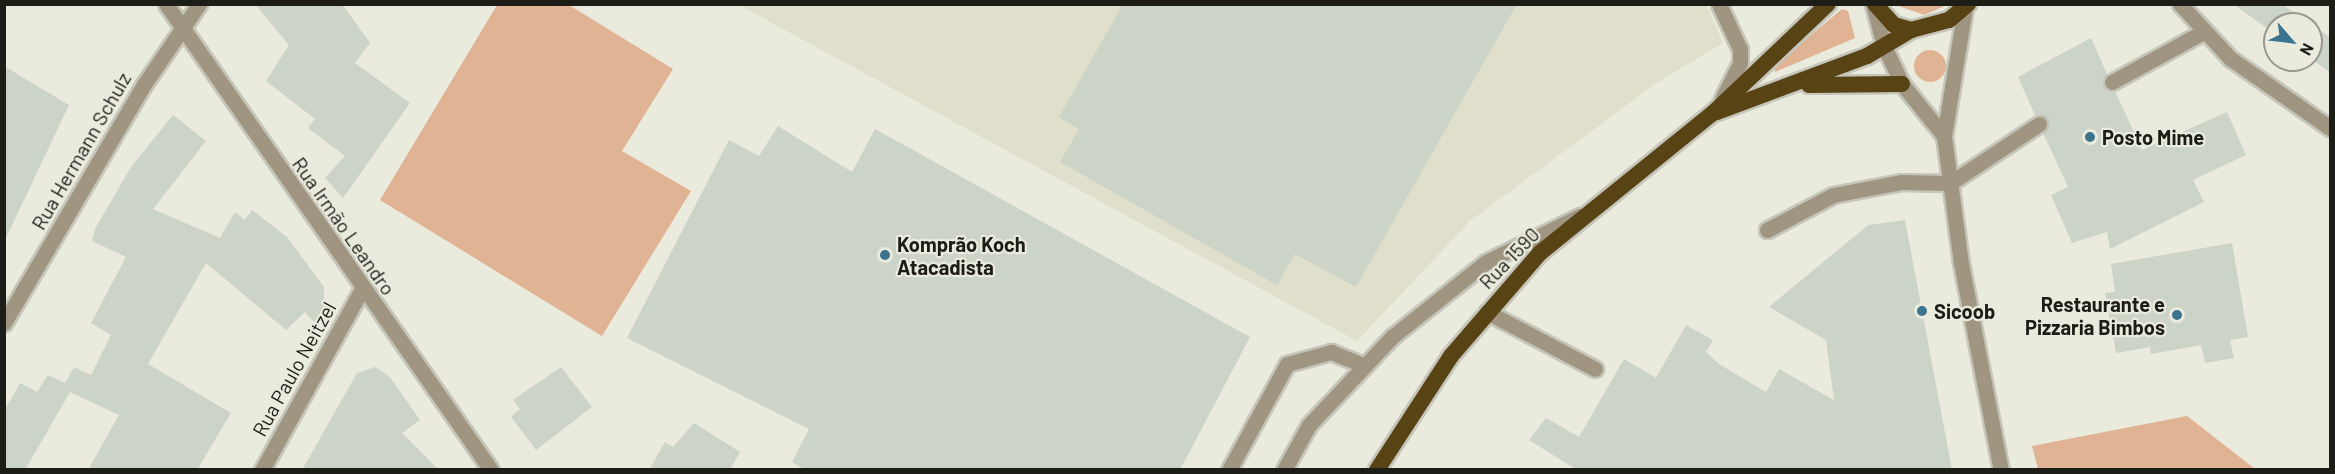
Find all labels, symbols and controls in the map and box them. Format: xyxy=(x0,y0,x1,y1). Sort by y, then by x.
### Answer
north arrow xyxy=(2263,12,2323,72)
text: N xyxy=(2297,41,2318,59)
street label: Rua Hermann Schulz xyxy=(26,68,136,234)
place label: Posto Mime xyxy=(2102,125,2204,149)
marker: Posto Mime xyxy=(2083,130,2097,144)
street label: Rua Irmão Leandro xyxy=(287,152,401,300)
street label: Rua 1590 xyxy=(1474,222,1544,294)
place label: Komprão Koch Atacadista xyxy=(897,232,1026,279)
marker: Komprão Koch Atacadista xyxy=(878,248,892,262)
place label: Restaurante e Pizzaria Bimbos xyxy=(2025,292,2165,339)
street label: Rua Paulo Neitzel xyxy=(247,298,341,440)
place label: Sicoob xyxy=(1934,299,1995,323)
marker: Sicoob xyxy=(1915,304,1929,318)
marker: Restaurante e Pizzaria Bimbos xyxy=(2170,308,2184,322)

